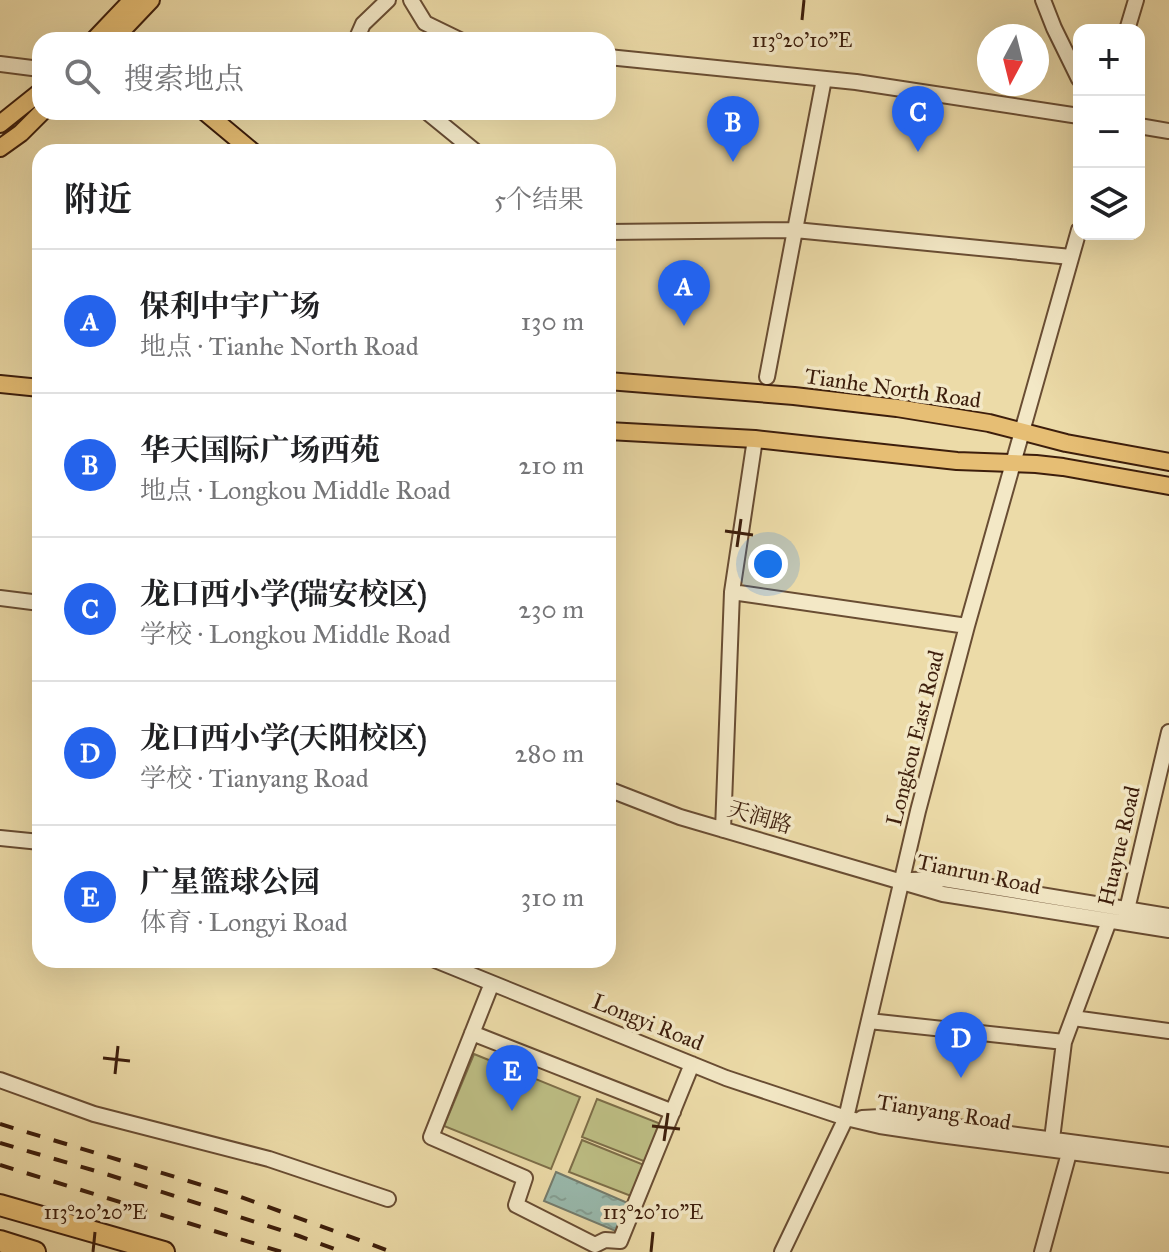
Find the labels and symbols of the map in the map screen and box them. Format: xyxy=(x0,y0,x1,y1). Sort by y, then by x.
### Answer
north arrow xyxy=(977,24,1049,96)
text: 113°20'10"E xyxy=(752,28,852,52)
pin: C xyxy=(892,86,944,152)
pin: B xyxy=(707,96,759,162)
pin: A xyxy=(658,260,710,326)
street label: Tianhe North Road xyxy=(803,362,983,414)
your location xyxy=(748,544,788,584)
street label: Longkou East Road xyxy=(880,647,950,829)
street label: Huayue Road xyxy=(1092,783,1146,909)
street label: 天润路 xyxy=(725,795,795,839)
street label: Tianrun Road xyxy=(915,848,1043,900)
street label: Longyi Road xyxy=(588,987,708,1057)
pin: D xyxy=(935,1012,987,1078)
pin: E xyxy=(486,1045,538,1111)
street label: Tianyang Road xyxy=(875,1088,1013,1136)
text: 113°20'20"E xyxy=(44,1200,146,1224)
text: 113°20'10"E xyxy=(603,1200,703,1224)

